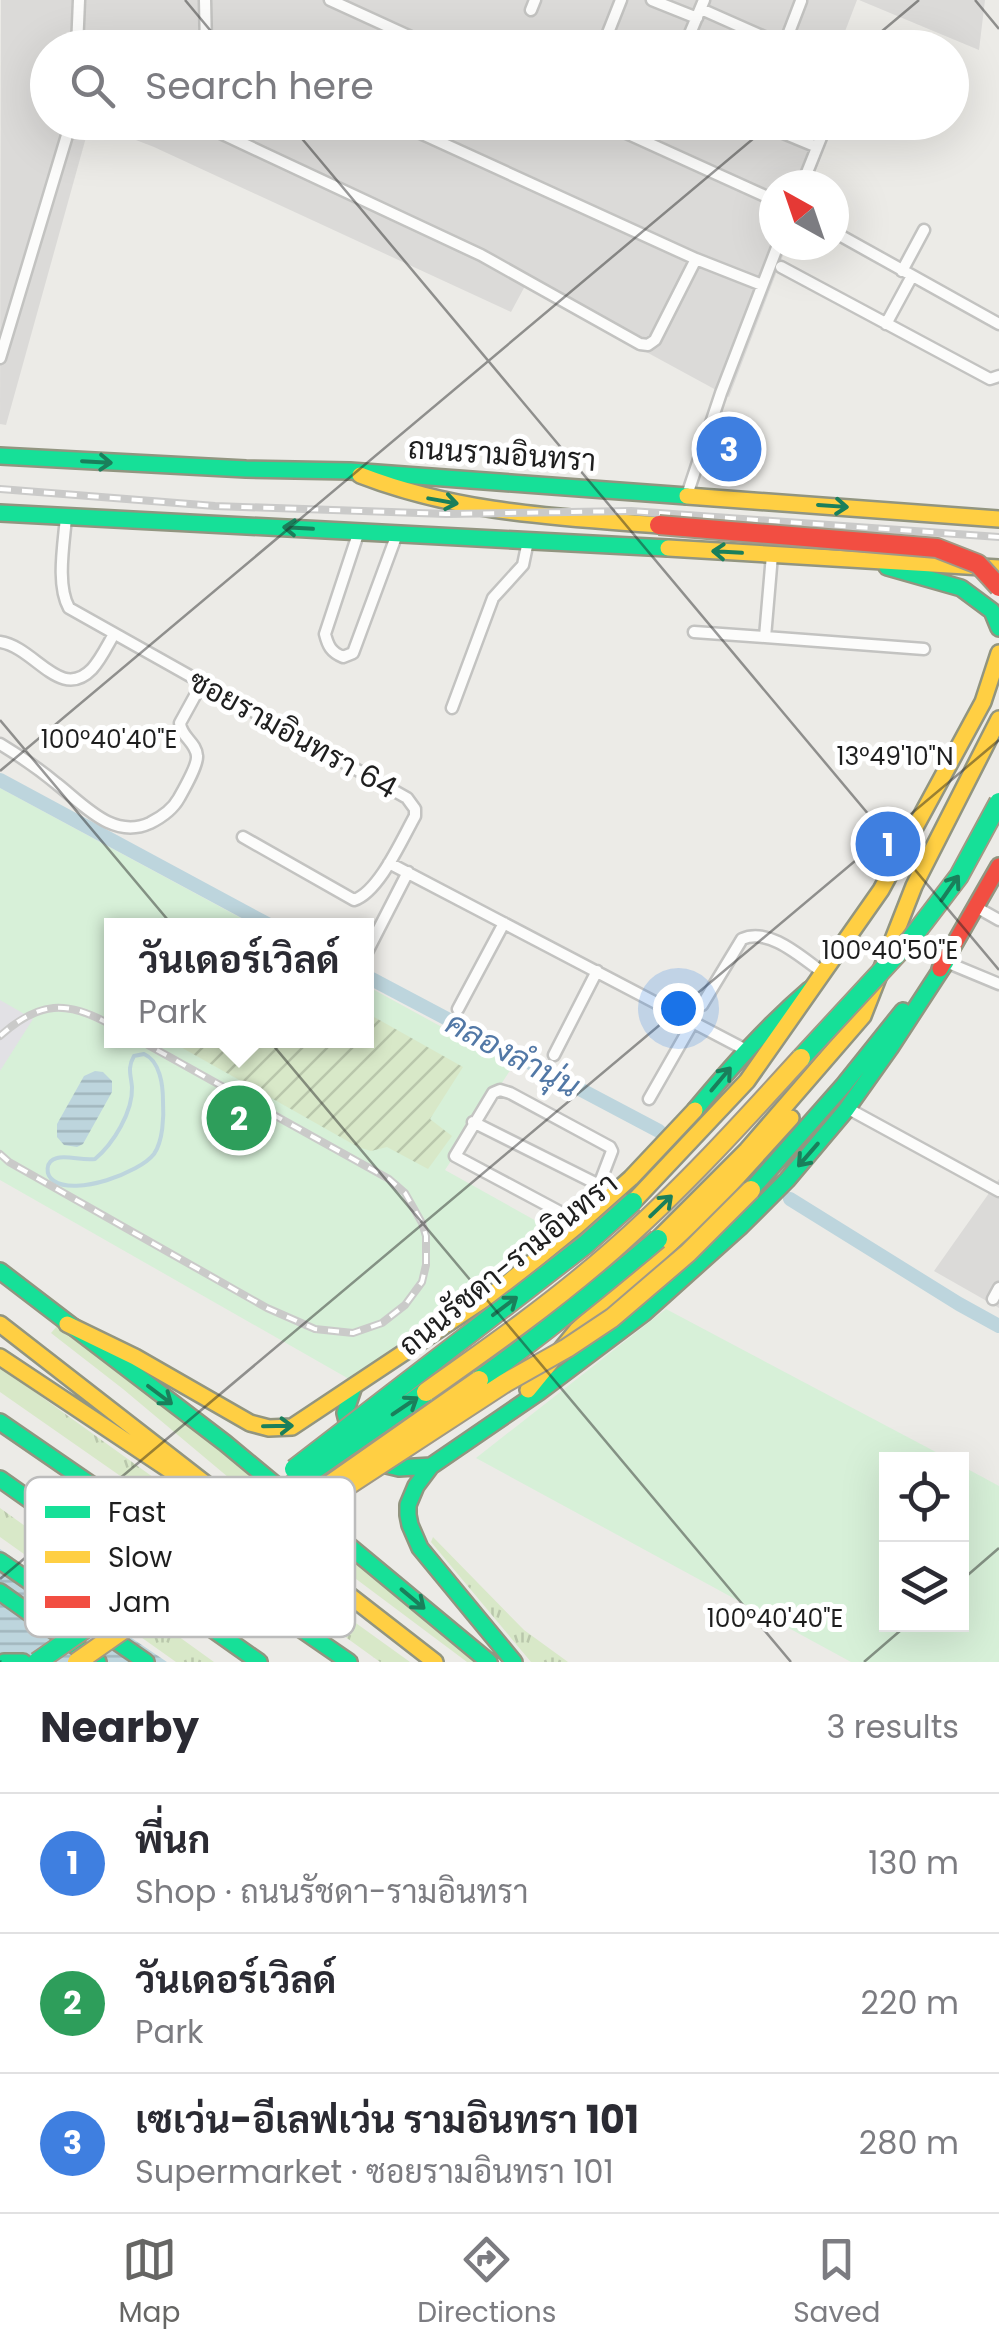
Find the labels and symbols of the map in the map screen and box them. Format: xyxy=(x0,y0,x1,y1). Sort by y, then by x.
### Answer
north arrow xyxy=(759,170,849,260)
pin: 3 xyxy=(696,412,762,486)
street label: ถนนรามอินทรา xyxy=(406,426,598,482)
one-way arrow xyxy=(81,452,113,471)
one-way arrow xyxy=(426,492,458,511)
one-way arrow xyxy=(816,497,848,516)
one-way arrow xyxy=(282,518,314,537)
one-way arrow xyxy=(711,542,744,561)
street label: ซอยรามอินทรา 64 xyxy=(181,659,405,809)
text: 100°40'40"E xyxy=(41,722,177,757)
text: 13°49'10"N xyxy=(836,739,954,774)
pin: 1 xyxy=(856,806,920,882)
one-way arrow xyxy=(939,875,960,902)
text: 100°40'50"E xyxy=(822,933,958,968)
your location xyxy=(653,983,704,1034)
water label: คลองลำนุ่น xyxy=(438,1000,588,1108)
one-way arrow xyxy=(709,1067,731,1093)
pin: 2 xyxy=(206,1080,272,1156)
one-way arrow xyxy=(797,1142,820,1167)
street label: ถนนรัชดา-รามอินทรา xyxy=(389,1162,627,1366)
one-way arrow xyxy=(648,1195,673,1218)
one-way arrow xyxy=(491,1296,518,1317)
one-way arrow xyxy=(146,1384,173,1405)
one-way arrow xyxy=(391,1395,419,1416)
one-way arrow xyxy=(261,1416,294,1435)
legend xyxy=(25,1477,355,1637)
text: Fast xyxy=(108,1493,166,1532)
text: Slow xyxy=(108,1538,172,1577)
text: Jam xyxy=(108,1583,171,1622)
one-way arrow xyxy=(400,1588,426,1610)
text: 100°40'40"E xyxy=(707,1601,843,1636)

